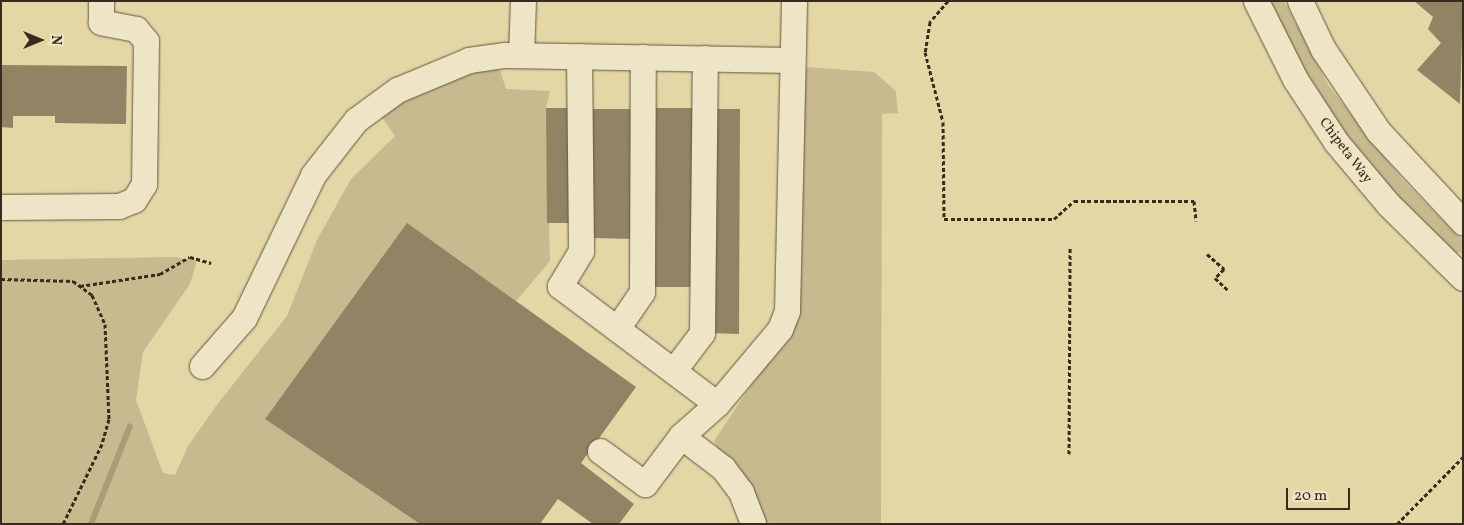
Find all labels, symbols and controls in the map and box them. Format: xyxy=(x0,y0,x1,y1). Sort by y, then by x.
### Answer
north arrow xyxy=(15,15,65,65)
text: N xyxy=(46,35,65,45)
street label: Chipeta Way xyxy=(1315,115,1375,187)
scale bar xyxy=(1289,478,1353,510)
text: 20 m xyxy=(1294,486,1327,507)

